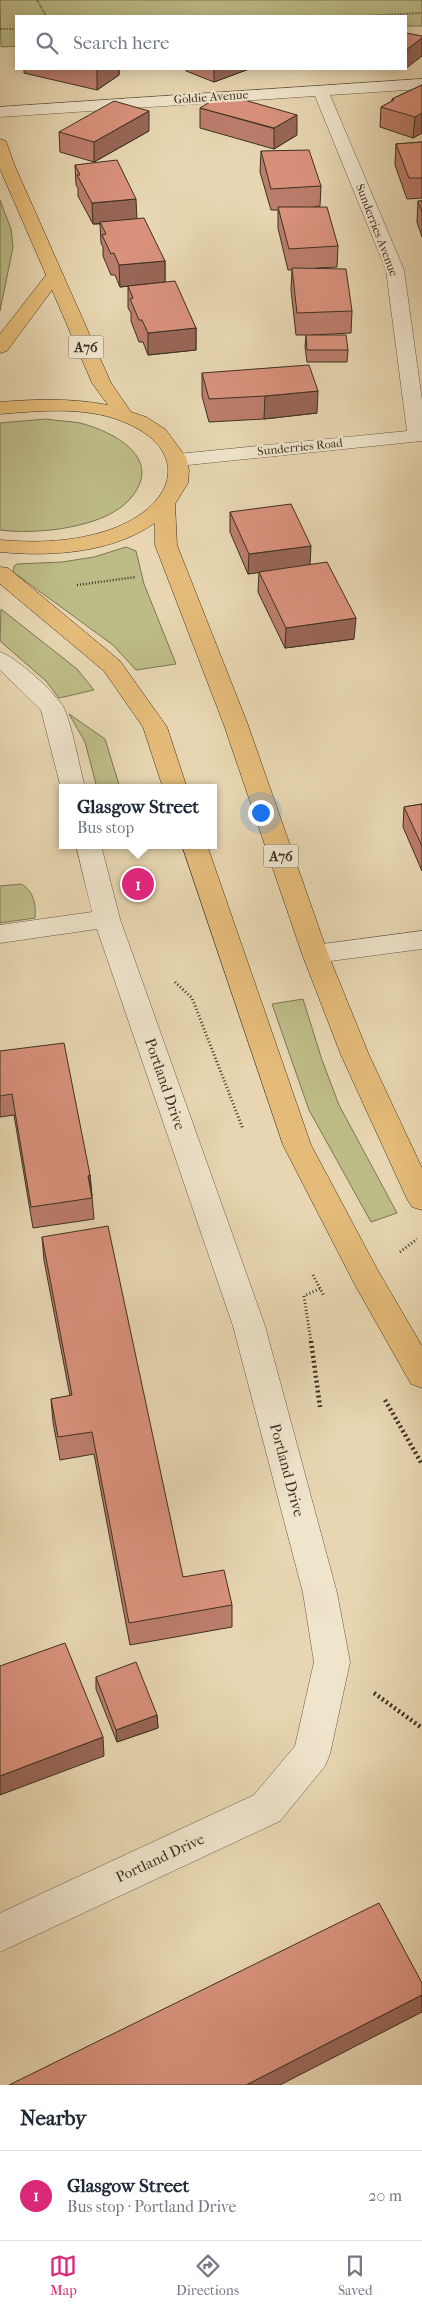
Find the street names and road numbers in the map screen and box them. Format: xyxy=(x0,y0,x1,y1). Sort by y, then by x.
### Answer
street label: Goldie Avenue xyxy=(173,87,249,107)
street label: Sunderries Avenue xyxy=(353,182,401,278)
road number: A76 xyxy=(68,336,104,358)
street label: Sunderries Road xyxy=(257,436,344,458)
road number: A76 xyxy=(264,844,298,868)
street label: Portland Drive xyxy=(141,1036,189,1133)
street label: Portland Drive xyxy=(266,1421,308,1519)
street label: Portland Drive xyxy=(113,1829,208,1886)

